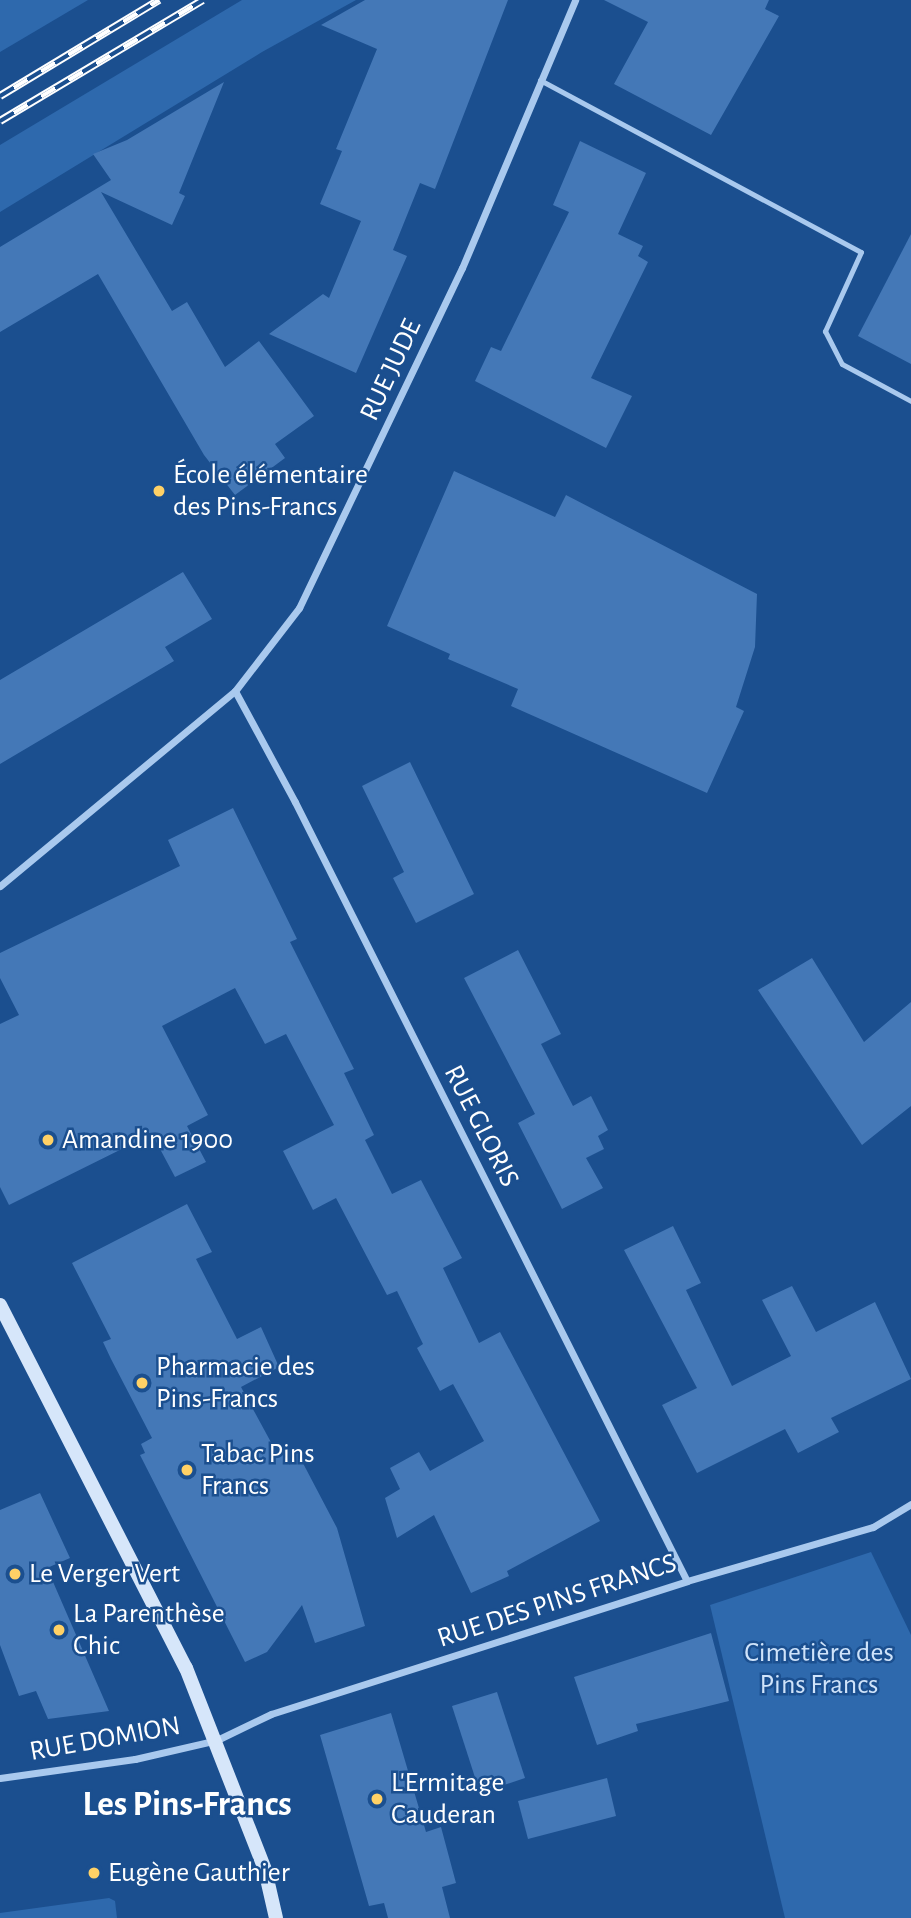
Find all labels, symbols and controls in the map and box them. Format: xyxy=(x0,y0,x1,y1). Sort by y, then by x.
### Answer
street label: RUE JUDE xyxy=(353,314,429,426)
place label: École élémentaire des Pins-Francs xyxy=(173,458,368,524)
marker: École élémentaire des Pins-Francs xyxy=(151,483,167,499)
street label: RUE GLORIS xyxy=(436,1060,526,1192)
place label: Amandine 1900 xyxy=(62,1123,233,1157)
marker: Amandine 1900 xyxy=(40,1132,56,1148)
place label: Pharmacie des Pins-Francs xyxy=(156,1350,315,1416)
marker: Pharmacie des Pins-Francs xyxy=(134,1375,150,1391)
place label: Tabac Pins Francs xyxy=(201,1437,315,1503)
marker: Tabac Pins Francs xyxy=(179,1462,195,1478)
street label: RUE DES PINS FRANCS xyxy=(433,1546,681,1656)
place label: Le Verger Vert xyxy=(29,1557,180,1591)
marker: Le Verger Vert xyxy=(7,1566,23,1582)
place label: La Parenthèse Chic xyxy=(73,1597,225,1663)
marker: La Parenthèse Chic xyxy=(51,1622,67,1638)
park label: Cimetière des Pins Francs xyxy=(744,1636,894,1702)
street label: RUE DOMION xyxy=(27,1709,183,1769)
place label: L'Ermitage Cauderan xyxy=(391,1766,504,1832)
district label: Les Pins-Francs xyxy=(82,1784,292,1826)
marker: L'Ermitage Cauderan xyxy=(369,1791,385,1807)
place label: Eugène Gauthier xyxy=(108,1856,290,1890)
marker: Eugène Gauthier xyxy=(86,1865,102,1881)

